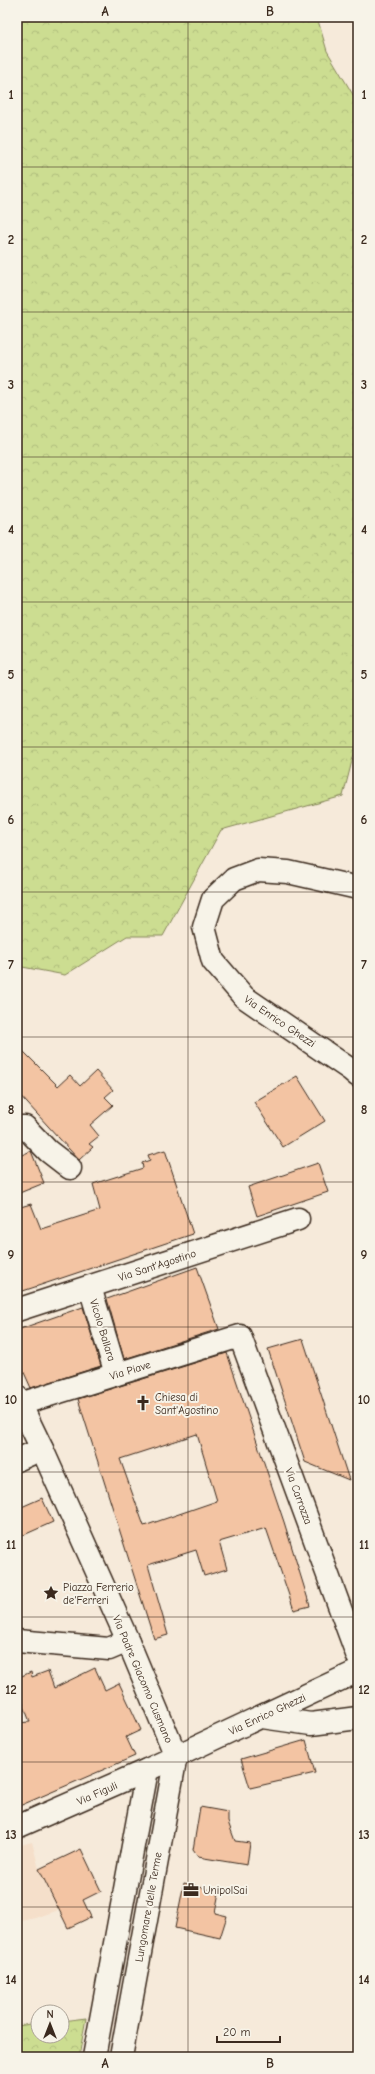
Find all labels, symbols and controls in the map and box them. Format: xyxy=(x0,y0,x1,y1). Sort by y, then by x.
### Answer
text: A xyxy=(101,4,109,19)
text: B xyxy=(266,4,274,19)
text: 1 xyxy=(8,87,14,102)
text: 1 xyxy=(361,87,367,102)
text: 2 xyxy=(8,232,14,247)
text: 2 xyxy=(361,232,367,247)
text: 3 xyxy=(8,377,14,392)
text: 3 xyxy=(361,377,367,392)
text: 4 xyxy=(8,522,14,537)
text: 4 xyxy=(361,522,367,537)
text: 5 xyxy=(8,667,15,682)
text: 5 xyxy=(361,667,368,682)
text: 6 xyxy=(8,812,15,827)
text: 6 xyxy=(361,812,368,827)
text: 7 xyxy=(8,957,14,972)
text: 7 xyxy=(361,957,367,972)
street label: Via Enrico Ghezzi xyxy=(241,993,318,1050)
text: 8 xyxy=(8,1102,14,1117)
text: 8 xyxy=(361,1102,367,1117)
text: 9 xyxy=(8,1247,15,1262)
street label: Via Sant'Agostino xyxy=(117,1247,198,1284)
text: 9 xyxy=(361,1247,368,1262)
street label: Vicolo Ballara xyxy=(87,1298,118,1363)
street label: Via Piave xyxy=(108,1358,153,1383)
place label: Chiesa di Sant'Agostino xyxy=(155,1391,218,1417)
text: 10 xyxy=(5,1392,17,1407)
text: 10 xyxy=(358,1392,370,1407)
church icon: Chiesa di Sant'Agostino xyxy=(134,1394,152,1412)
street label: Via Carrozza xyxy=(282,1466,315,1526)
text: 11 xyxy=(6,1537,16,1552)
text: 11 xyxy=(359,1537,369,1552)
place label: Piazza Ferrerio de'Ferreri xyxy=(63,1581,134,1607)
place icon: Piazza Ferrerio de'Ferreri xyxy=(42,1584,60,1602)
street label: Via Padre Giacomo Cusmano xyxy=(110,1613,175,1745)
text: 12 xyxy=(5,1682,17,1697)
text: 12 xyxy=(358,1682,370,1697)
street label: Via Enrico Ghezzi xyxy=(227,1691,308,1738)
street label: Via Figuli xyxy=(75,1779,119,1808)
text: 13 xyxy=(5,1827,17,1842)
text: 13 xyxy=(358,1827,370,1842)
street label: Lungomare delle Terme xyxy=(132,1851,165,1963)
office icon: UnipolSai xyxy=(182,1881,200,1899)
place label: UnipolSai xyxy=(203,1884,248,1897)
text: 14 xyxy=(5,1972,17,1987)
text: 14 xyxy=(358,1972,370,1987)
north arrow xyxy=(30,2004,70,2044)
text: N xyxy=(46,2008,54,2021)
scale bar xyxy=(217,2018,280,2044)
text: 20 m xyxy=(223,2025,251,2039)
text: A xyxy=(101,2056,109,2071)
text: B xyxy=(266,2056,274,2071)

